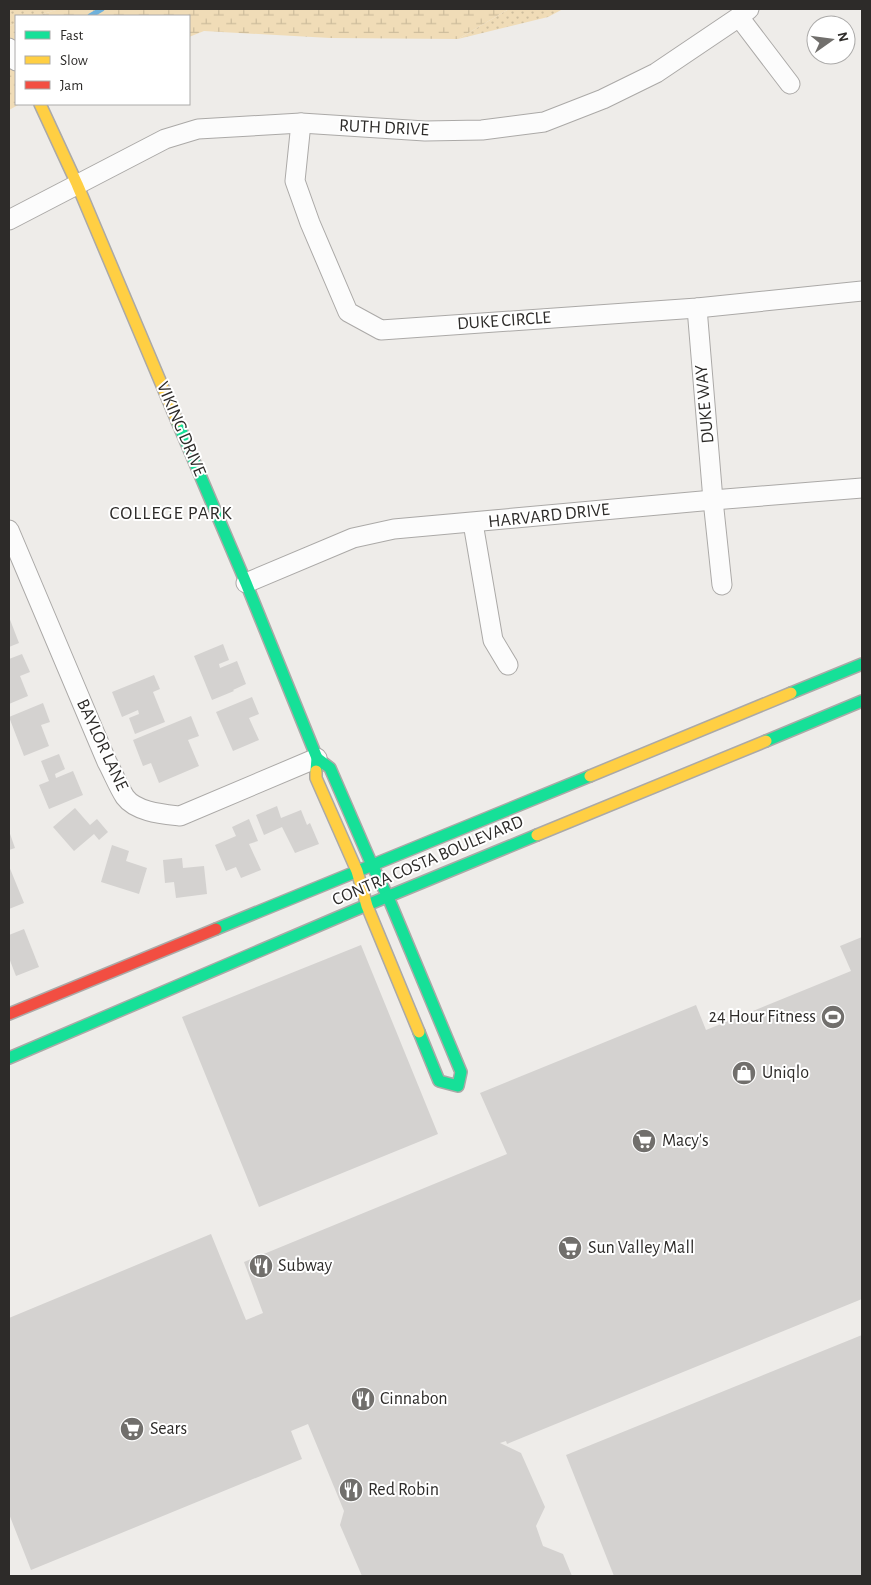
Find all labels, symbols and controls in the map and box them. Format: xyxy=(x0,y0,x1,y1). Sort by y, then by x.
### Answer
legend xyxy=(15,15,190,105)
north arrow xyxy=(806,15,856,65)
text: Fast xyxy=(60,28,84,43)
text: N xyxy=(835,31,851,44)
text: Slow xyxy=(60,53,88,68)
text: Jam xyxy=(60,78,83,93)
street label: RUTH DRIVE xyxy=(339,117,430,139)
street label: DUKE CIRCLE xyxy=(457,309,552,333)
street label: DUKE WAY xyxy=(693,363,717,444)
street label: VIKING DRIVE xyxy=(153,379,209,479)
street label: HARVARD DRIVE xyxy=(487,501,611,531)
district label: COLLEGE PARK xyxy=(109,504,233,523)
street label: BAYLOR LANE xyxy=(73,696,131,794)
street label: CONTRA COSTA BOULEVARD xyxy=(330,813,526,909)
sports icon: 24 Hour Fitness xyxy=(820,1004,846,1030)
place label: 24 Hour Fitness xyxy=(709,1008,816,1026)
shop icon: Uniqlo xyxy=(731,1060,757,1086)
place label: Uniqlo xyxy=(762,1064,809,1082)
supermarket icon: Macy's xyxy=(631,1128,657,1154)
place label: Macy's xyxy=(662,1132,709,1150)
supermarket icon: Sun Valley Mall xyxy=(557,1235,583,1261)
place label: Sun Valley Mall xyxy=(588,1239,694,1257)
restaurant icon: Subway xyxy=(248,1253,274,1279)
place label: Subway xyxy=(278,1257,333,1275)
restaurant icon: Cinnabon xyxy=(350,1386,376,1412)
place label: Cinnabon xyxy=(380,1390,448,1408)
supermarket icon: Sears xyxy=(119,1416,145,1442)
place label: Sears xyxy=(150,1420,187,1438)
restaurant icon: Red Robin xyxy=(338,1477,364,1503)
place label: Red Robin xyxy=(368,1481,439,1499)

